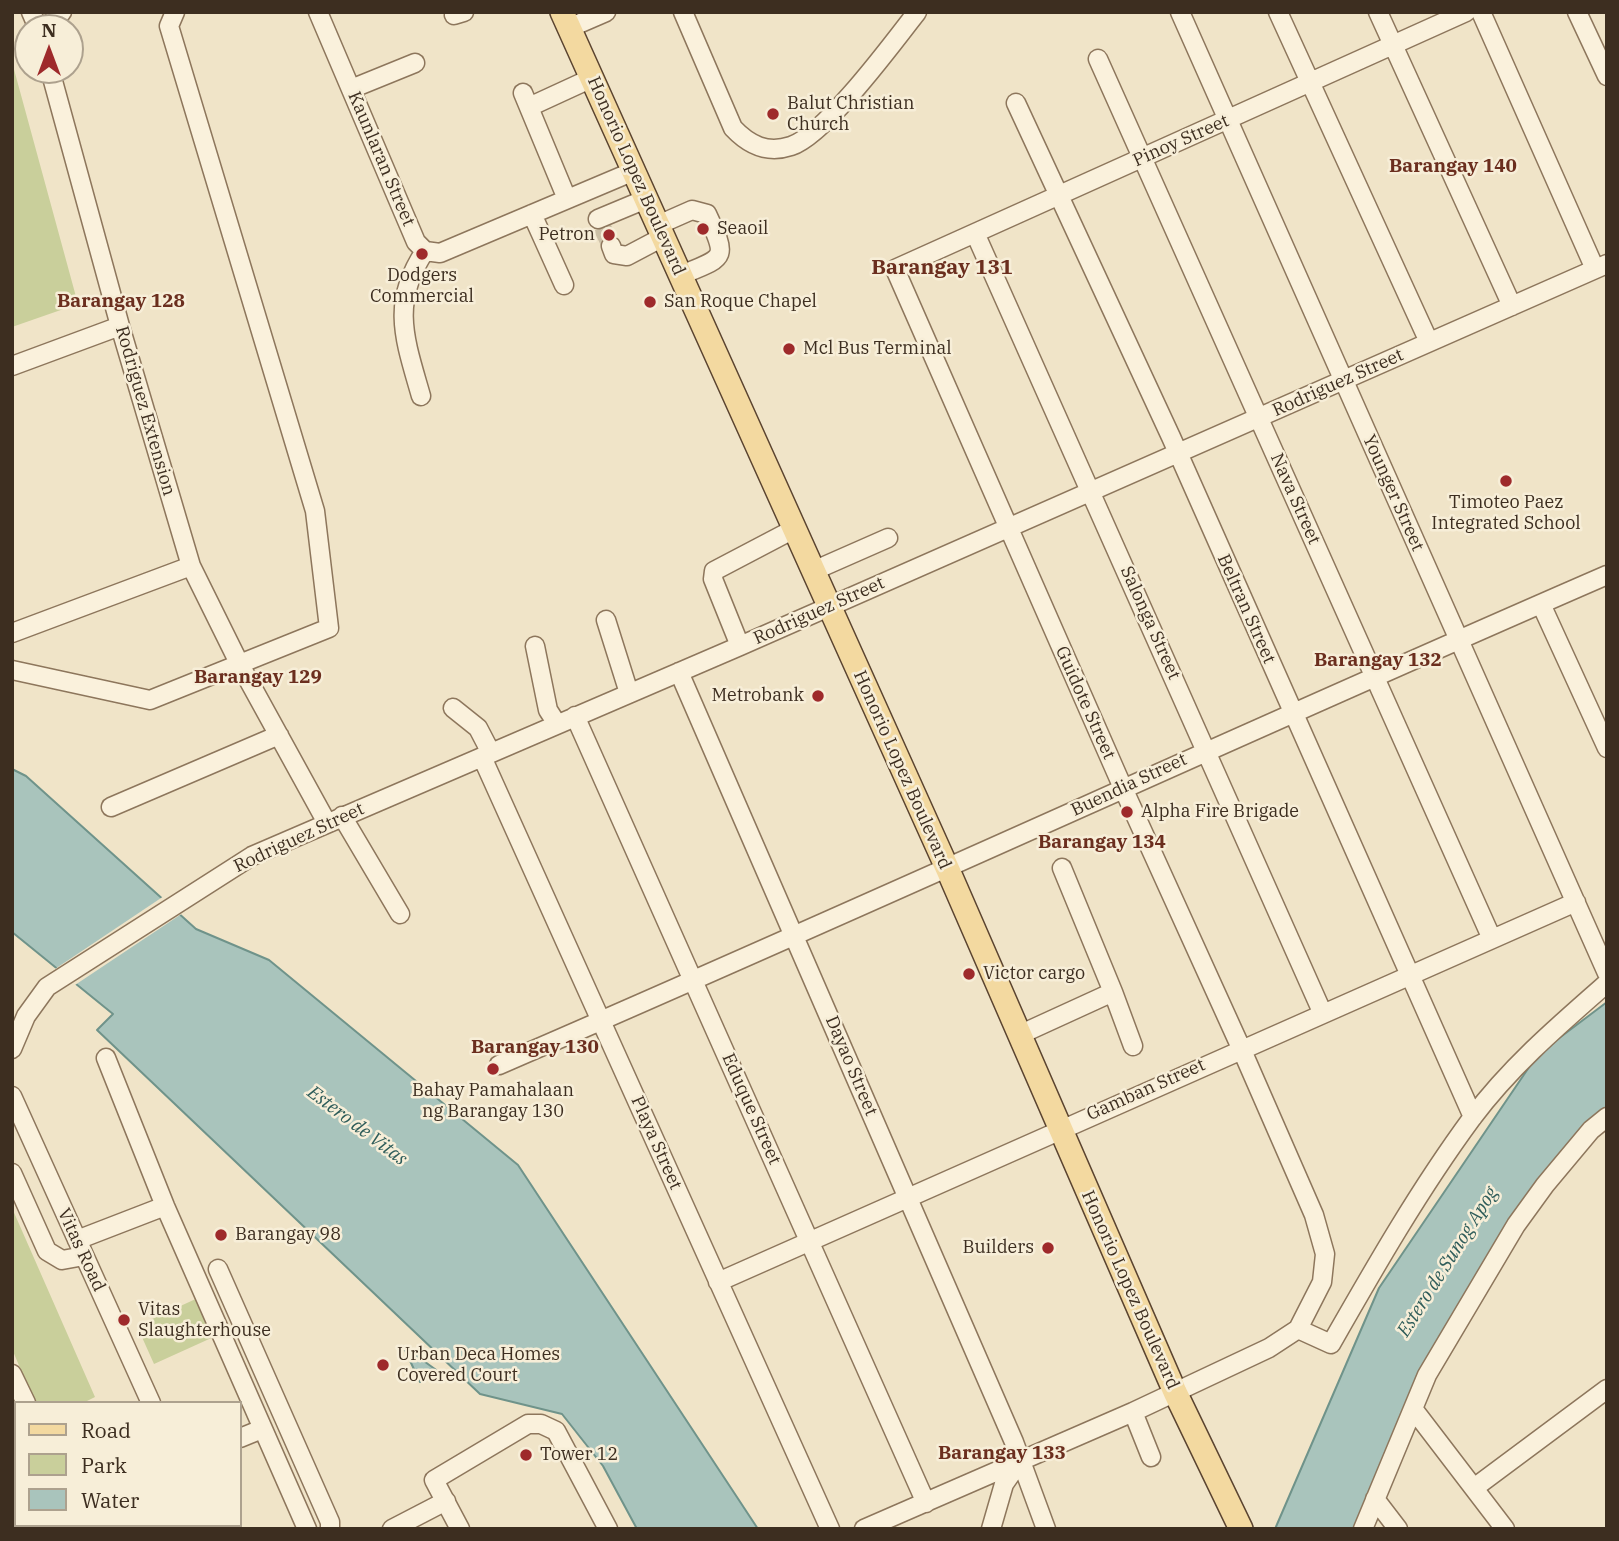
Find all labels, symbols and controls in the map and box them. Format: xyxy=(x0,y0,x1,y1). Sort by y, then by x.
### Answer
north arrow xyxy=(14,14,84,84)
text: N xyxy=(41,18,57,42)
street label: Honorio Lopez Boulevard xyxy=(582,73,690,279)
street label: Kaunlaran Street xyxy=(343,88,419,230)
place label: Balut Christian Church xyxy=(787,93,915,136)
marker: Balut Christian Church xyxy=(765,106,781,122)
street label: Pinoy Street xyxy=(1130,110,1232,172)
district label: Barangay 140 xyxy=(1389,156,1517,178)
place label: Seaoil xyxy=(717,218,768,240)
marker: Seaoil xyxy=(695,221,711,237)
place label: Petron xyxy=(538,224,595,246)
marker: Petron xyxy=(601,227,617,243)
marker: Dodgers Commercial xyxy=(414,246,430,262)
district label: Barangay 131 xyxy=(871,255,1013,281)
place label: Dodgers Commercial xyxy=(370,265,474,308)
district label: Barangay 128 xyxy=(57,291,185,313)
place label: San Roque Chapel xyxy=(664,291,817,313)
marker: San Roque Chapel xyxy=(642,294,658,310)
street label: Rodriguez Extension xyxy=(110,324,180,498)
place label: Mcl Bus Terminal xyxy=(803,338,952,360)
marker: Mcl Bus Terminal xyxy=(781,341,797,357)
street label: Rodriguez Street xyxy=(1269,344,1407,422)
street label: Younger Street xyxy=(1358,432,1428,554)
street label: Nava Street xyxy=(1265,450,1325,548)
marker: Timoteo Paez Integrated School xyxy=(1498,473,1514,489)
place label: Timoteo Paez Integrated School xyxy=(1431,492,1581,534)
street label: Beltran Street xyxy=(1212,551,1280,667)
street label: Salonga Street xyxy=(1115,563,1185,683)
street label: Rodriguez Street xyxy=(750,572,888,650)
street label: Guidote Street xyxy=(1050,643,1120,763)
district label: Barangay 132 xyxy=(1314,650,1442,672)
district label: Barangay 129 xyxy=(194,667,322,689)
street label: Honorio Lopez Boulevard xyxy=(848,667,956,873)
place label: Metrobank xyxy=(711,685,804,707)
marker: Metrobank xyxy=(810,688,826,704)
street label: Buendia Street xyxy=(1068,749,1190,821)
street label: Rodriguez Street xyxy=(230,798,368,878)
place label: Alpha Fire Brigade xyxy=(1141,801,1299,823)
marker: Alpha Fire Brigade xyxy=(1119,804,1135,820)
district label: Barangay 134 xyxy=(1038,832,1166,854)
place label: Victor cargo xyxy=(983,963,1085,985)
marker: Victor cargo xyxy=(961,966,977,982)
street label: Dayao Street xyxy=(820,1013,882,1119)
district label: Barangay 130 xyxy=(471,1037,599,1059)
street label: Eduque Street xyxy=(717,1050,785,1168)
street label: Gamban Street xyxy=(1084,1054,1208,1126)
marker: Bahay Pamahalaan ng Barangay 130 xyxy=(485,1061,501,1077)
place label: Bahay Pamahalaan ng Barangay 130 xyxy=(412,1080,574,1122)
water label: Estero de Vitas xyxy=(303,1081,411,1171)
street label: Playa Street xyxy=(626,1093,686,1193)
water label: Estero de Sunog Apog xyxy=(1393,1183,1503,1341)
street label: Honorio Lopez Boulevard xyxy=(1076,1187,1184,1393)
street label: Vitas Road xyxy=(52,1205,110,1295)
place label: Barangay 98 xyxy=(235,1224,341,1246)
marker: Barangay 98 xyxy=(213,1227,229,1243)
place label: Builders xyxy=(963,1237,1034,1259)
marker: Builders xyxy=(1040,1240,1056,1256)
place label: Vitas Slaughterhouse xyxy=(138,1299,271,1342)
marker: Vitas Slaughterhouse xyxy=(116,1312,132,1328)
place label: Urban Deca Homes Covered Court xyxy=(397,1344,560,1386)
marker: Urban Deca Homes Covered Court xyxy=(375,1357,391,1373)
legend xyxy=(14,1401,242,1527)
text: Road xyxy=(81,1416,131,1444)
district label: Barangay 133 xyxy=(938,1443,1066,1465)
place label: Tower 12 xyxy=(540,1444,618,1466)
marker: Tower 12 xyxy=(518,1447,534,1463)
text: Park xyxy=(81,1451,127,1479)
text: Water xyxy=(81,1486,139,1514)

